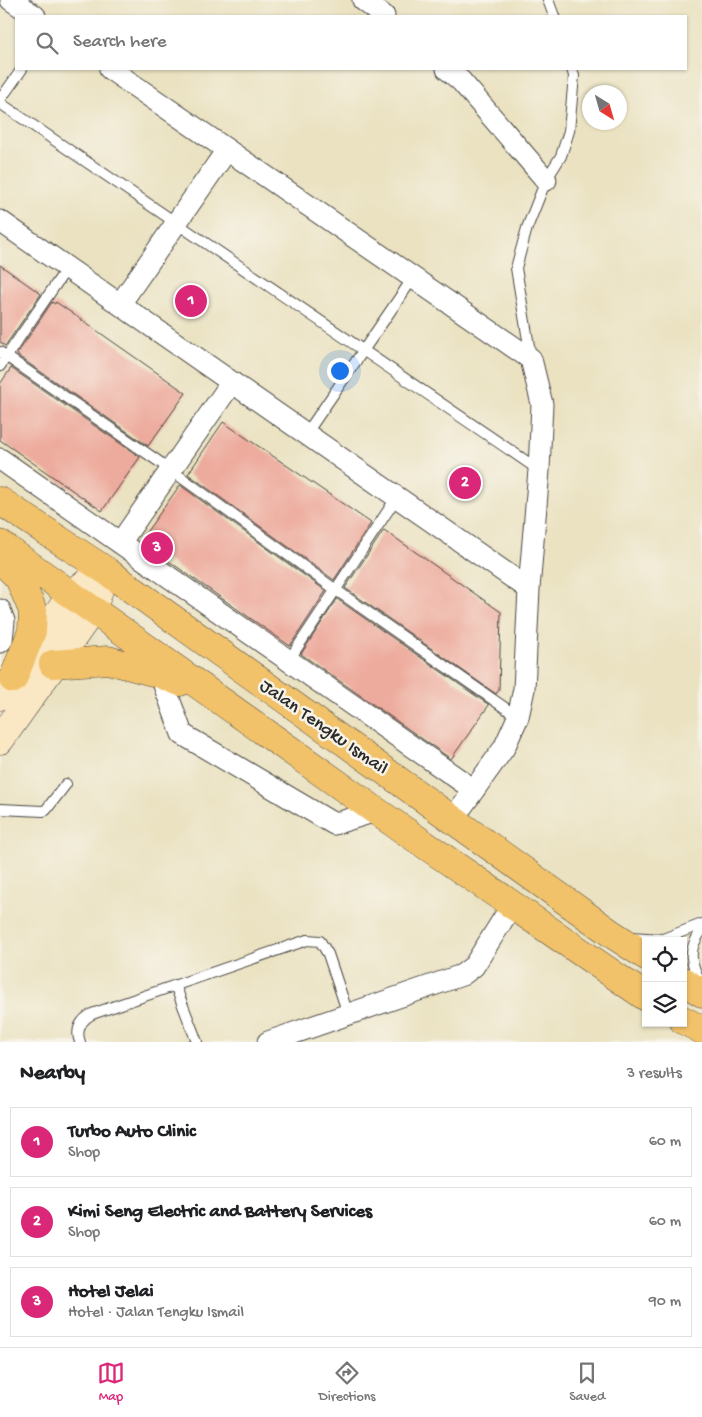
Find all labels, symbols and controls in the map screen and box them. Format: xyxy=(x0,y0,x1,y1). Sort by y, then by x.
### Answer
search box xyxy=(15,15,687,70)
icon: search xyxy=(33,29,61,57)
text: Search here xyxy=(73,31,167,54)
north arrow xyxy=(582,85,627,130)
pin: 1 xyxy=(175,282,207,320)
your location xyxy=(327,358,353,384)
pin: 2 xyxy=(449,464,481,502)
pin: 3 xyxy=(141,529,173,567)
street label: Jalan Tengku Ismail xyxy=(254,675,392,781)
map controls xyxy=(642,937,687,1027)
button: locate xyxy=(642,937,687,982)
button: layers xyxy=(642,982,687,1027)
text: Nearby xyxy=(20,1062,85,1087)
text: 3 results xyxy=(627,1065,682,1084)
text: Turbo Auto Clinic xyxy=(68,1121,196,1144)
text: 1 xyxy=(34,1133,40,1152)
text: 60 m xyxy=(649,1133,681,1152)
text: Shop xyxy=(68,1144,100,1163)
text: Kimi Seng Electric and Battery Services xyxy=(68,1201,372,1224)
text: 2 xyxy=(33,1213,41,1232)
text: 60 m xyxy=(649,1213,681,1232)
text: Shop xyxy=(68,1224,100,1243)
text: Hotel Jelai xyxy=(68,1281,154,1304)
text: 3 xyxy=(33,1293,41,1312)
text: 90 m xyxy=(649,1293,681,1312)
text: Hotel · Jalan Tengku Ismail xyxy=(68,1304,244,1323)
tab: Map xyxy=(97,1359,125,1406)
tab: Directions xyxy=(319,1359,376,1406)
tab: Saved xyxy=(569,1359,605,1406)

